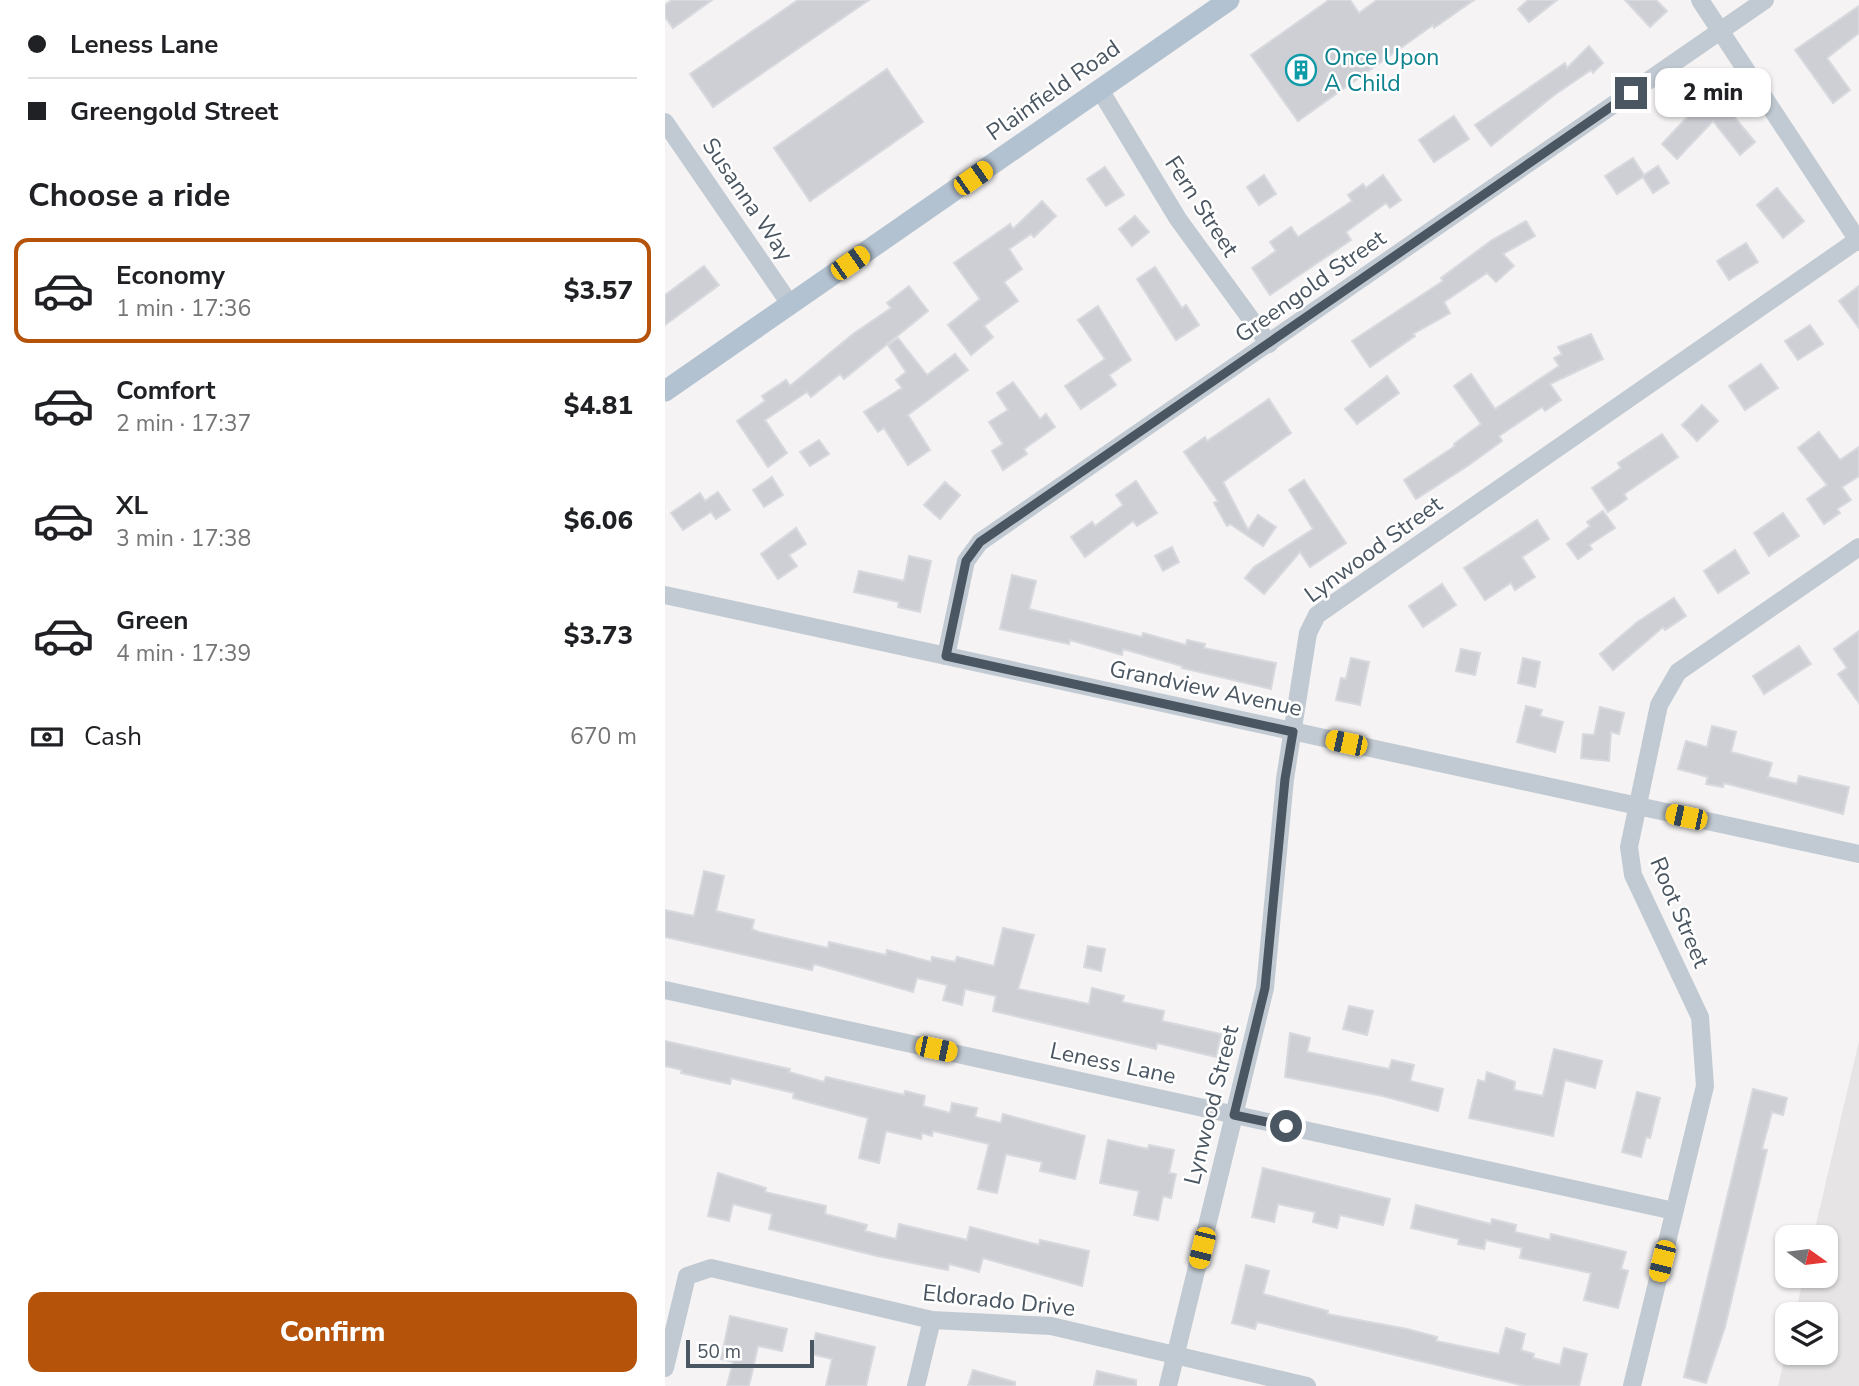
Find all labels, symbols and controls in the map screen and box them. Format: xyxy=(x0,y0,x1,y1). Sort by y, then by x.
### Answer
text: Leness Lane xyxy=(70,27,218,62)
street label: Plainfield Road xyxy=(980,33,1126,148)
place label: Once Upon A Child xyxy=(1324,42,1439,99)
building icon: Once Upon A Child xyxy=(1284,53,1318,87)
callout: 2 min xyxy=(1655,68,1771,118)
route end xyxy=(1615,77,1647,109)
text: 2 min xyxy=(1683,77,1743,108)
text: Greengold Street xyxy=(70,94,278,129)
street label: Susanna Way xyxy=(695,132,800,267)
street label: Fern Street xyxy=(1157,150,1246,263)
car xyxy=(950,157,997,199)
text: Choose a ride xyxy=(28,174,230,217)
street label: Greengold Street xyxy=(1229,222,1393,350)
car xyxy=(827,242,874,284)
text: Economy xyxy=(116,258,225,293)
icon: car xyxy=(32,259,95,322)
text: $3.57 xyxy=(564,273,633,308)
text: 1 min · 17:36 xyxy=(116,293,251,324)
text: Comfort xyxy=(116,373,216,408)
icon: car xyxy=(32,374,95,437)
text: $4.81 xyxy=(564,388,633,423)
text: 2 min · 17:37 xyxy=(116,408,251,439)
text: XL xyxy=(116,488,148,523)
street label: Lynwood Street xyxy=(1298,488,1449,610)
icon: car xyxy=(32,489,95,552)
text: $6.06 xyxy=(564,503,633,538)
text: 3 min · 17:38 xyxy=(116,523,251,554)
text: Green xyxy=(116,603,189,638)
icon: car xyxy=(32,604,95,667)
text: $3.73 xyxy=(564,618,633,653)
text: 4 min · 17:39 xyxy=(116,638,251,669)
street label: Grandview Avenue xyxy=(1107,653,1305,724)
icon: cash xyxy=(28,718,66,756)
text: Cash xyxy=(84,719,142,754)
text: 670 m xyxy=(570,721,637,752)
car xyxy=(1324,728,1369,758)
car xyxy=(1664,802,1709,832)
street label: Root Street xyxy=(1642,852,1717,973)
street label: Lynwood Street xyxy=(1177,1021,1246,1188)
car xyxy=(914,1034,959,1064)
street label: Leness Lane xyxy=(1047,1035,1179,1092)
route start xyxy=(1270,1110,1302,1142)
car xyxy=(1187,1225,1218,1271)
north arrow xyxy=(1775,1225,1837,1288)
map controls xyxy=(1775,1225,1838,1365)
car xyxy=(1647,1238,1678,1284)
street label: Eldorado Drive xyxy=(921,1277,1077,1324)
button: Confirm xyxy=(28,1292,637,1372)
button: layers xyxy=(1775,1302,1838,1365)
scale bar xyxy=(686,1337,814,1369)
text: 50 m xyxy=(697,1339,741,1365)

